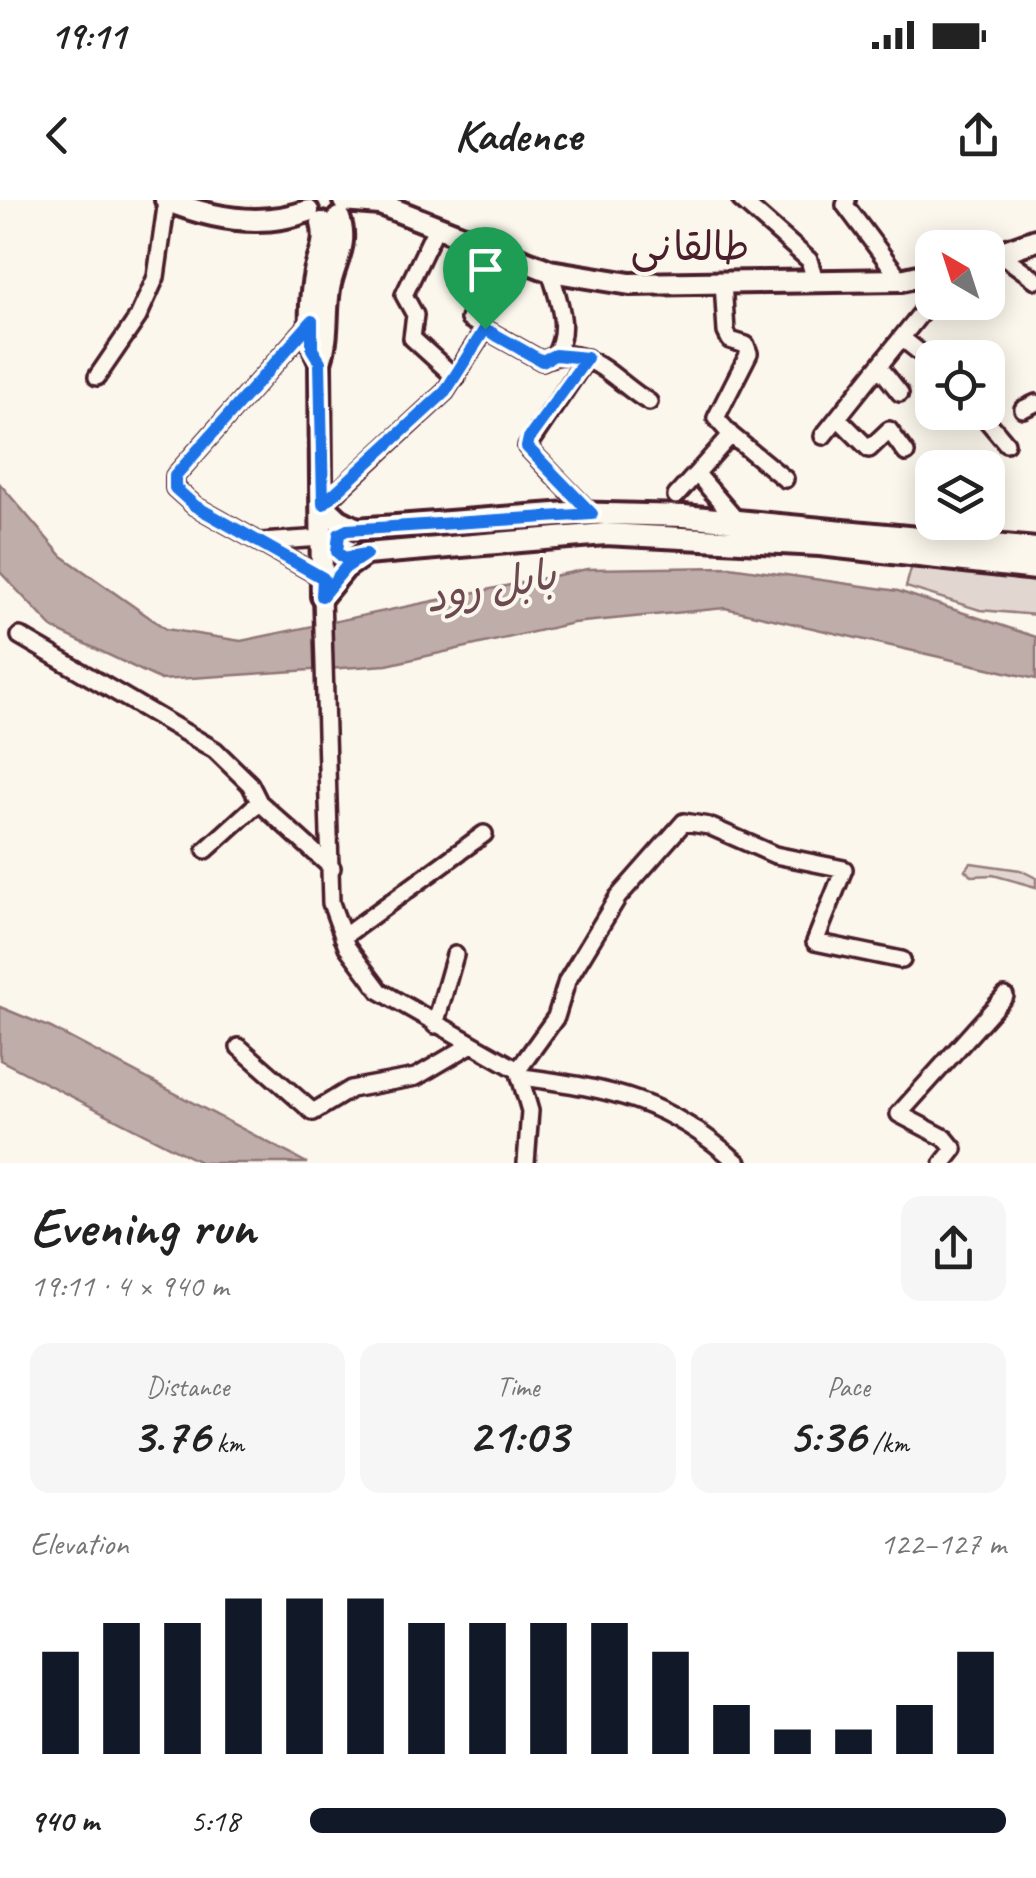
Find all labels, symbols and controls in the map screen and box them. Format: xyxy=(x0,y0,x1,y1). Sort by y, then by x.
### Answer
text: 19:11 xyxy=(50,12,125,59)
text: Kadence xyxy=(454,107,582,164)
icon: back xyxy=(30,108,85,163)
icon: share xyxy=(951,108,1006,163)
street label: طالقانی xyxy=(631,222,749,272)
pin xyxy=(443,227,528,330)
north arrow xyxy=(915,230,1005,320)
map controls xyxy=(915,230,1005,540)
icon: arrive xyxy=(458,242,513,297)
button: locate xyxy=(915,340,1005,430)
button: layers xyxy=(915,450,1005,540)
water label: بابل رود xyxy=(420,548,562,625)
text: Evening run xyxy=(30,1192,255,1262)
button: share xyxy=(901,1196,1006,1301)
text: 19:11 · 4 × 940 m xyxy=(30,1265,228,1306)
text: Distance xyxy=(146,1369,229,1404)
text: Time xyxy=(497,1369,539,1404)
text: Pace xyxy=(827,1369,870,1404)
text: 3.76 xyxy=(131,1404,210,1467)
text: 21:03 xyxy=(468,1404,568,1467)
text: 5:36 xyxy=(788,1404,865,1467)
text: km xyxy=(210,1425,244,1460)
text: /km xyxy=(865,1425,909,1460)
text: Elevation xyxy=(30,1523,128,1564)
text: 122–127 m xyxy=(880,1523,1006,1564)
text: 940 m xyxy=(30,1800,99,1841)
text: 5:18 xyxy=(190,1800,240,1841)

